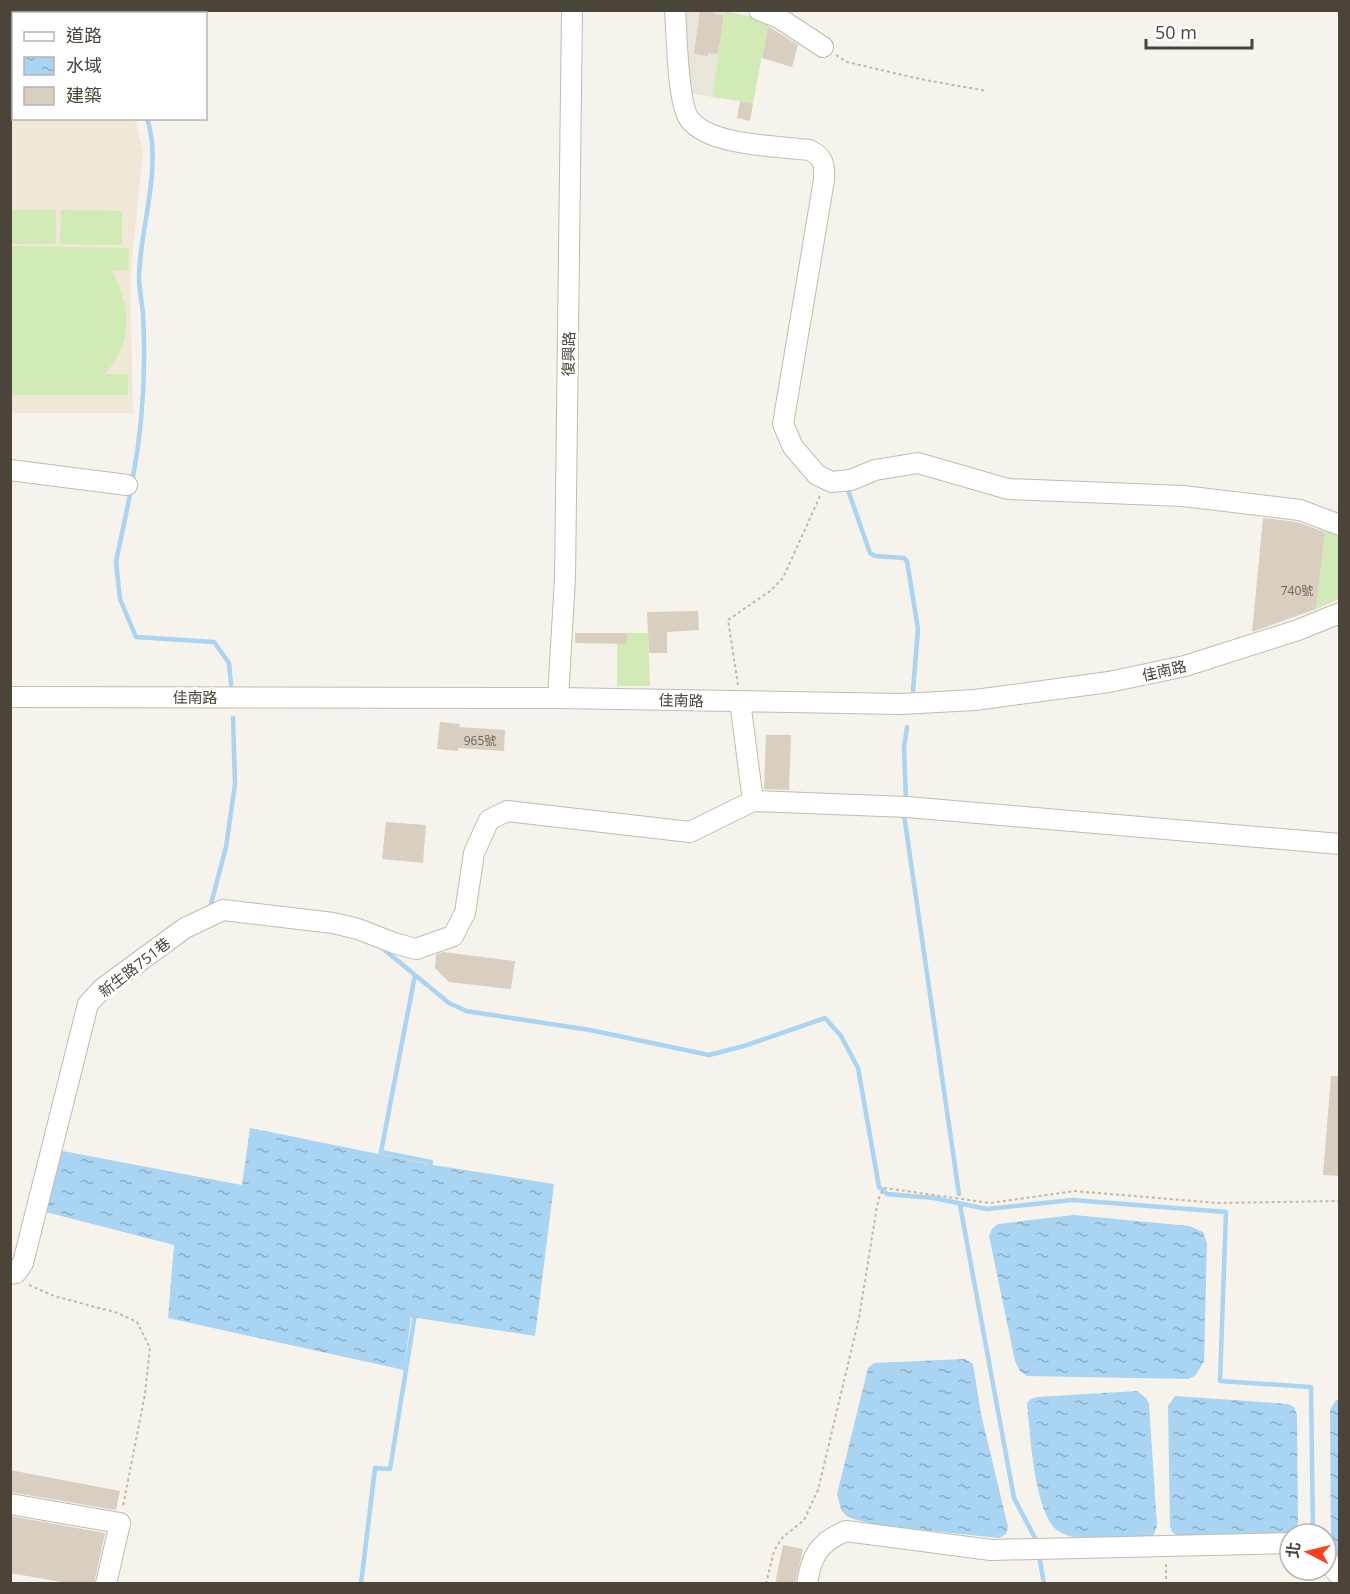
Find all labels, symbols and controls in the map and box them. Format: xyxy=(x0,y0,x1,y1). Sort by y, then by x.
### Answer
legend xyxy=(12,12,207,120)
scale bar xyxy=(1146,12,1252,50)
text: 50 m xyxy=(1155,20,1197,44)
text: 道路 xyxy=(66,23,102,47)
text: 水域 xyxy=(66,53,102,77)
text: 建築 xyxy=(66,83,102,107)
street label: 復興路 xyxy=(558,331,578,377)
house number: 740號 xyxy=(1281,582,1313,599)
street label: 佳南路 xyxy=(1140,655,1188,685)
street label: 佳南路 xyxy=(172,687,218,707)
street label: 佳南路 xyxy=(658,690,704,710)
house number: 965號 xyxy=(464,732,496,749)
street label: 新生路751巷 xyxy=(94,933,174,1001)
north arrow xyxy=(1278,1522,1338,1582)
text: 北 xyxy=(1281,1541,1305,1559)

